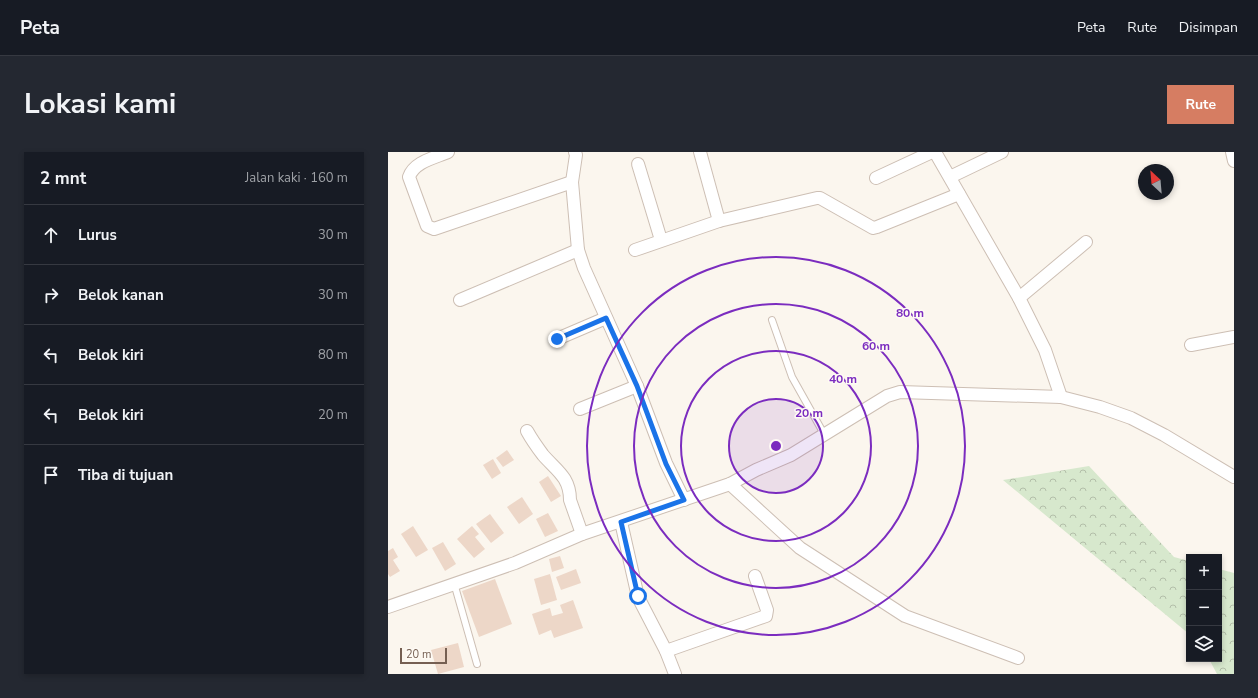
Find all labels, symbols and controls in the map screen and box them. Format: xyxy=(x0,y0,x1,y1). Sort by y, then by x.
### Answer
text: Peta xyxy=(20,15,60,41)
text: Peta xyxy=(1077,18,1105,37)
text: Rute xyxy=(1127,18,1157,37)
text: Disimpan xyxy=(1179,18,1238,37)
text: Lokasi kami xyxy=(24,85,176,123)
button: Rute xyxy=(1167,85,1234,124)
north arrow xyxy=(1138,164,1174,200)
text: 2 mnt xyxy=(40,167,86,190)
text: Jalan kaki · 160 m xyxy=(245,169,348,187)
icon: ahead xyxy=(40,224,62,246)
text: Lurus xyxy=(78,225,117,245)
text: 30 m xyxy=(318,226,348,244)
icon: right xyxy=(40,284,62,306)
text: Belok kanan xyxy=(78,285,164,305)
text: 30 m xyxy=(318,286,348,304)
text: 80 m xyxy=(896,305,924,321)
route end xyxy=(548,330,566,348)
text: 60 m xyxy=(862,338,890,354)
icon: left xyxy=(40,344,62,366)
text: Belok kiri xyxy=(78,345,143,365)
text: 80 m xyxy=(318,346,348,364)
text: 40 m xyxy=(829,371,857,387)
icon: left xyxy=(40,404,62,426)
text: Belok kiri xyxy=(78,405,143,425)
text: 20 m xyxy=(795,405,823,421)
text: 20 m xyxy=(318,406,348,424)
centre of rings xyxy=(769,439,783,453)
icon: arrive xyxy=(40,464,62,486)
text: Tiba di tujuan xyxy=(78,465,173,485)
map controls xyxy=(1186,554,1222,662)
button: + xyxy=(1186,554,1222,590)
route start xyxy=(629,587,647,605)
button: − xyxy=(1186,590,1222,626)
button: layers xyxy=(1186,626,1222,662)
scale bar xyxy=(400,646,447,665)
text: 20 m xyxy=(406,647,431,662)

